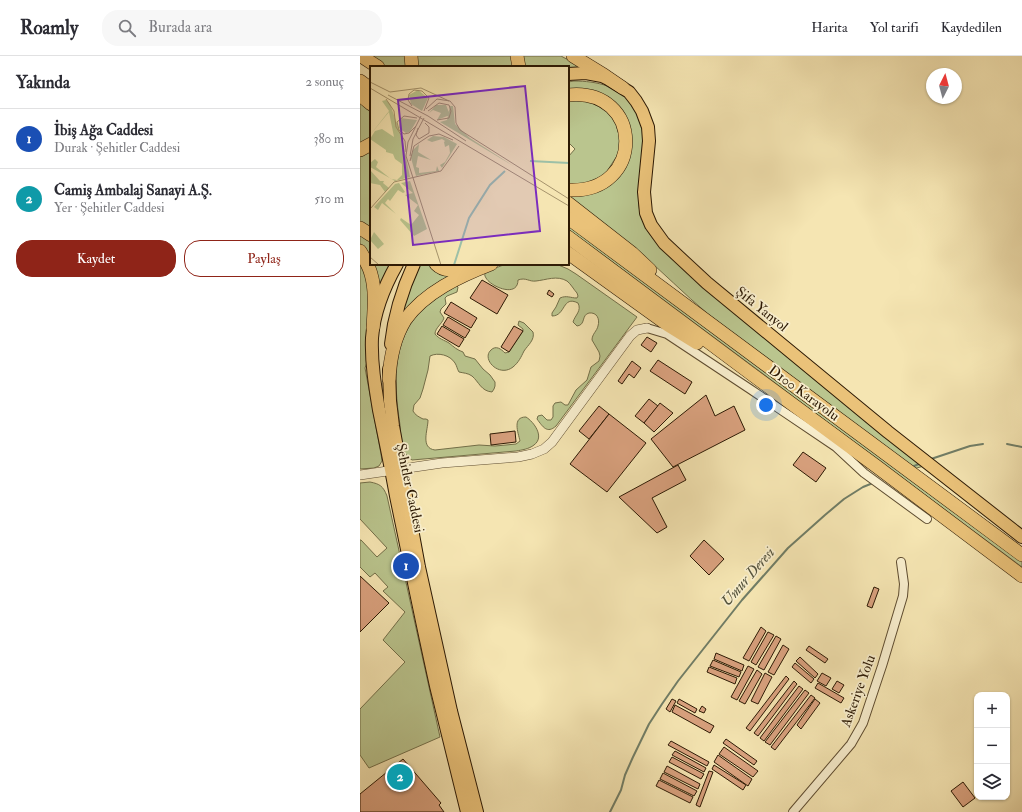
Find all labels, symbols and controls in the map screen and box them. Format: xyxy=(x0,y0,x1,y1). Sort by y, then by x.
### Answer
search box xyxy=(102,10,382,46)
text: Roamly xyxy=(20,16,78,40)
icon: search xyxy=(116,17,138,39)
text: Burada ara xyxy=(148,18,212,37)
text: Harita xyxy=(811,19,848,36)
text: Yol tarifi xyxy=(870,19,919,36)
text: Kaydedilen xyxy=(941,19,1002,36)
inset map xyxy=(370,66,569,265)
north arrow xyxy=(926,68,962,104)
text: Yakında xyxy=(16,72,70,93)
text: 2 sonuç xyxy=(305,74,344,90)
text: İbiş Ağa Caddesi xyxy=(54,121,153,140)
text: 1 xyxy=(27,131,31,147)
text: 380 m xyxy=(313,131,344,147)
text: Durak · Şehitler Caddesi xyxy=(54,140,180,156)
text: Camiş Ambalaj Sanayi A.Ş. xyxy=(54,181,212,200)
text: 2 xyxy=(26,191,32,207)
text: 510 m xyxy=(314,191,344,207)
text: Yer · Şehitler Caddesi xyxy=(54,200,164,216)
button: Kaydet xyxy=(16,240,176,277)
button: Paylaş xyxy=(184,240,344,277)
street label: Şifa Yanyol xyxy=(732,283,792,336)
street label: D100 Karayolu xyxy=(765,362,843,425)
your location xyxy=(756,395,776,415)
street label: Şehitler Caddesi xyxy=(392,442,428,534)
water label: Umur Deresi xyxy=(717,543,779,611)
pin: 1 xyxy=(393,551,419,581)
street label: Askeriye Yolu xyxy=(837,653,880,731)
map controls xyxy=(974,692,1010,800)
button: + xyxy=(974,692,1010,728)
button: − xyxy=(974,728,1010,764)
pin: 2 xyxy=(387,762,413,792)
button: layers xyxy=(974,764,1010,800)

